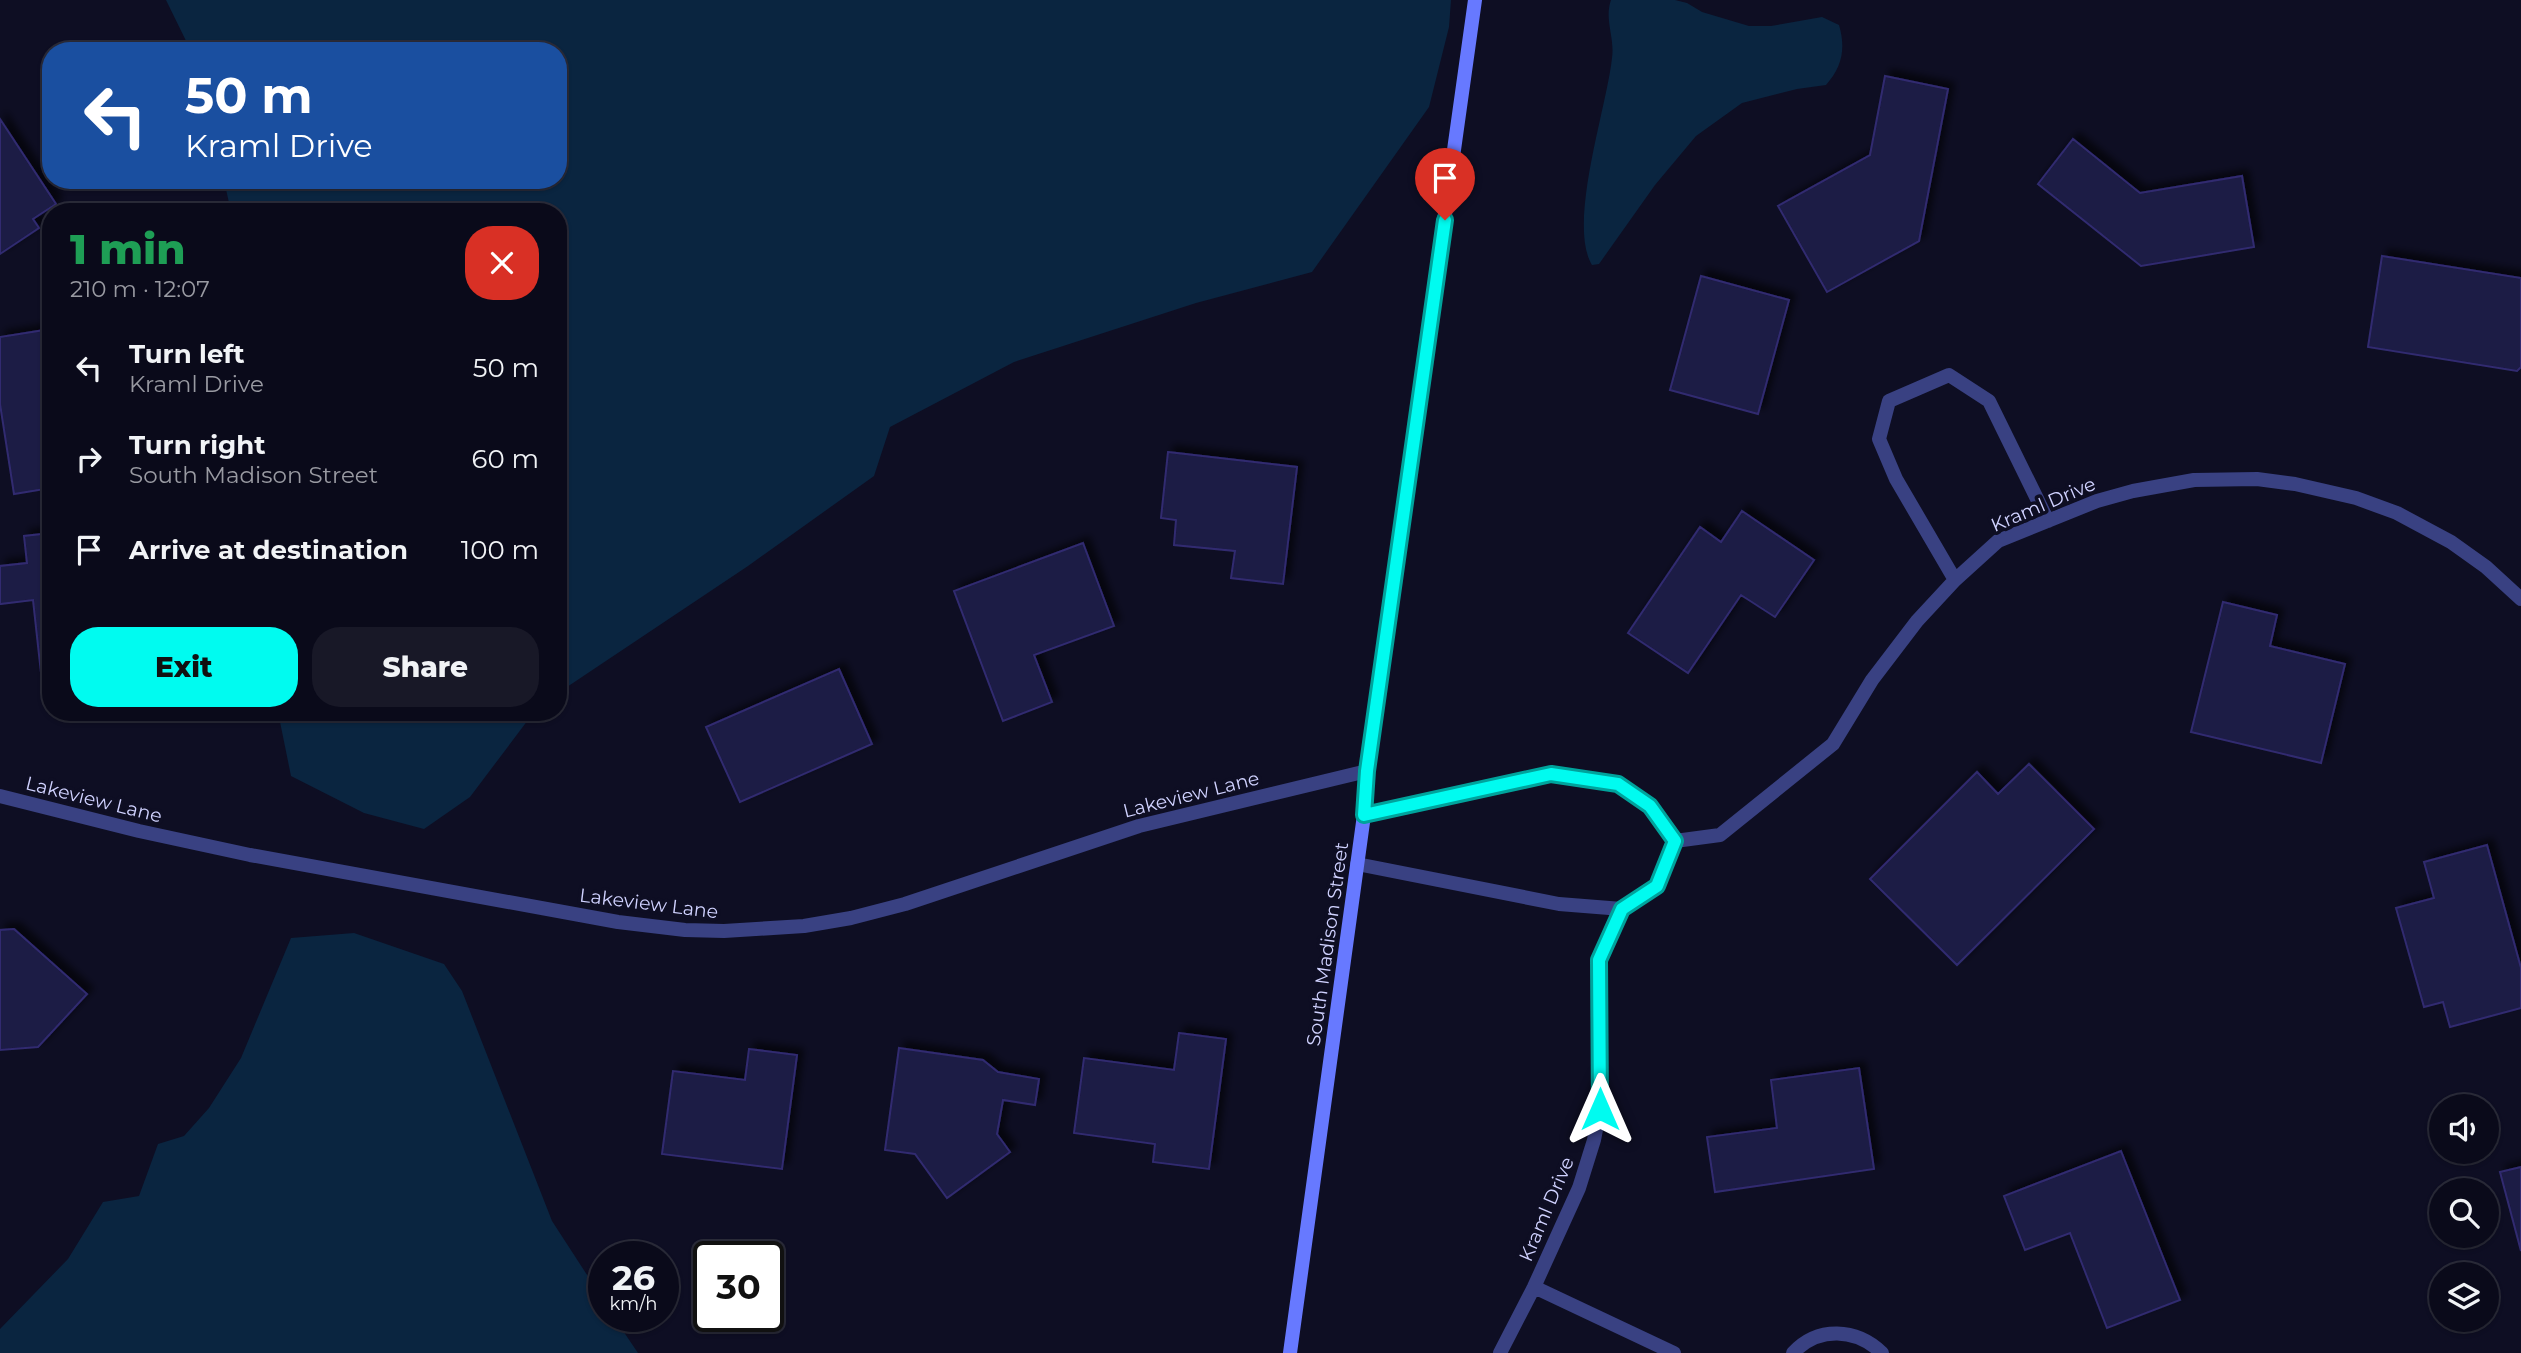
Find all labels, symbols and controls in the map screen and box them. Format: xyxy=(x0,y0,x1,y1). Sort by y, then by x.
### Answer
text: 50 m xyxy=(185,66,313,125)
icon: left xyxy=(70,70,161,161)
text: Kraml Drive xyxy=(185,126,373,165)
pin xyxy=(1415,148,1475,220)
icon: arrive xyxy=(1426,159,1464,197)
text: 1 min xyxy=(70,223,186,275)
button: close xyxy=(465,226,539,300)
text: 210 m · 12:07 xyxy=(70,275,210,303)
text: Turn left xyxy=(129,338,245,370)
icon: left xyxy=(70,349,108,387)
text: 50 m xyxy=(473,352,539,384)
text: Kraml Drive xyxy=(129,370,264,398)
text: Turn right xyxy=(129,429,265,461)
icon: right xyxy=(70,440,108,478)
text: 60 m xyxy=(472,443,539,475)
text: South Madison Street xyxy=(129,461,378,489)
street label: Kraml Drive xyxy=(1987,472,2099,537)
icon: arrive xyxy=(70,531,108,569)
text: Arrive at destination xyxy=(129,534,408,566)
text: 100 m xyxy=(461,534,539,566)
button: Exit xyxy=(70,627,298,707)
button: Share xyxy=(312,627,539,707)
street label: Lakeview Lane xyxy=(1121,766,1262,823)
street label: Lakeview Lane xyxy=(23,771,164,828)
street label: South Madison Street xyxy=(1302,840,1353,1048)
street label: Lakeview Lane xyxy=(578,884,720,923)
position arrow xyxy=(1563,1072,1637,1146)
map controls xyxy=(2429,1094,2499,1332)
button: sound xyxy=(2429,1094,2499,1164)
street label: Kraml Drive xyxy=(1514,1153,1579,1265)
button: search xyxy=(2429,1178,2499,1248)
speed limit sign: 30 xyxy=(693,1241,784,1332)
text: 26 xyxy=(612,1256,655,1299)
button: layers xyxy=(2429,1262,2499,1332)
text: km/h xyxy=(609,1293,658,1315)

